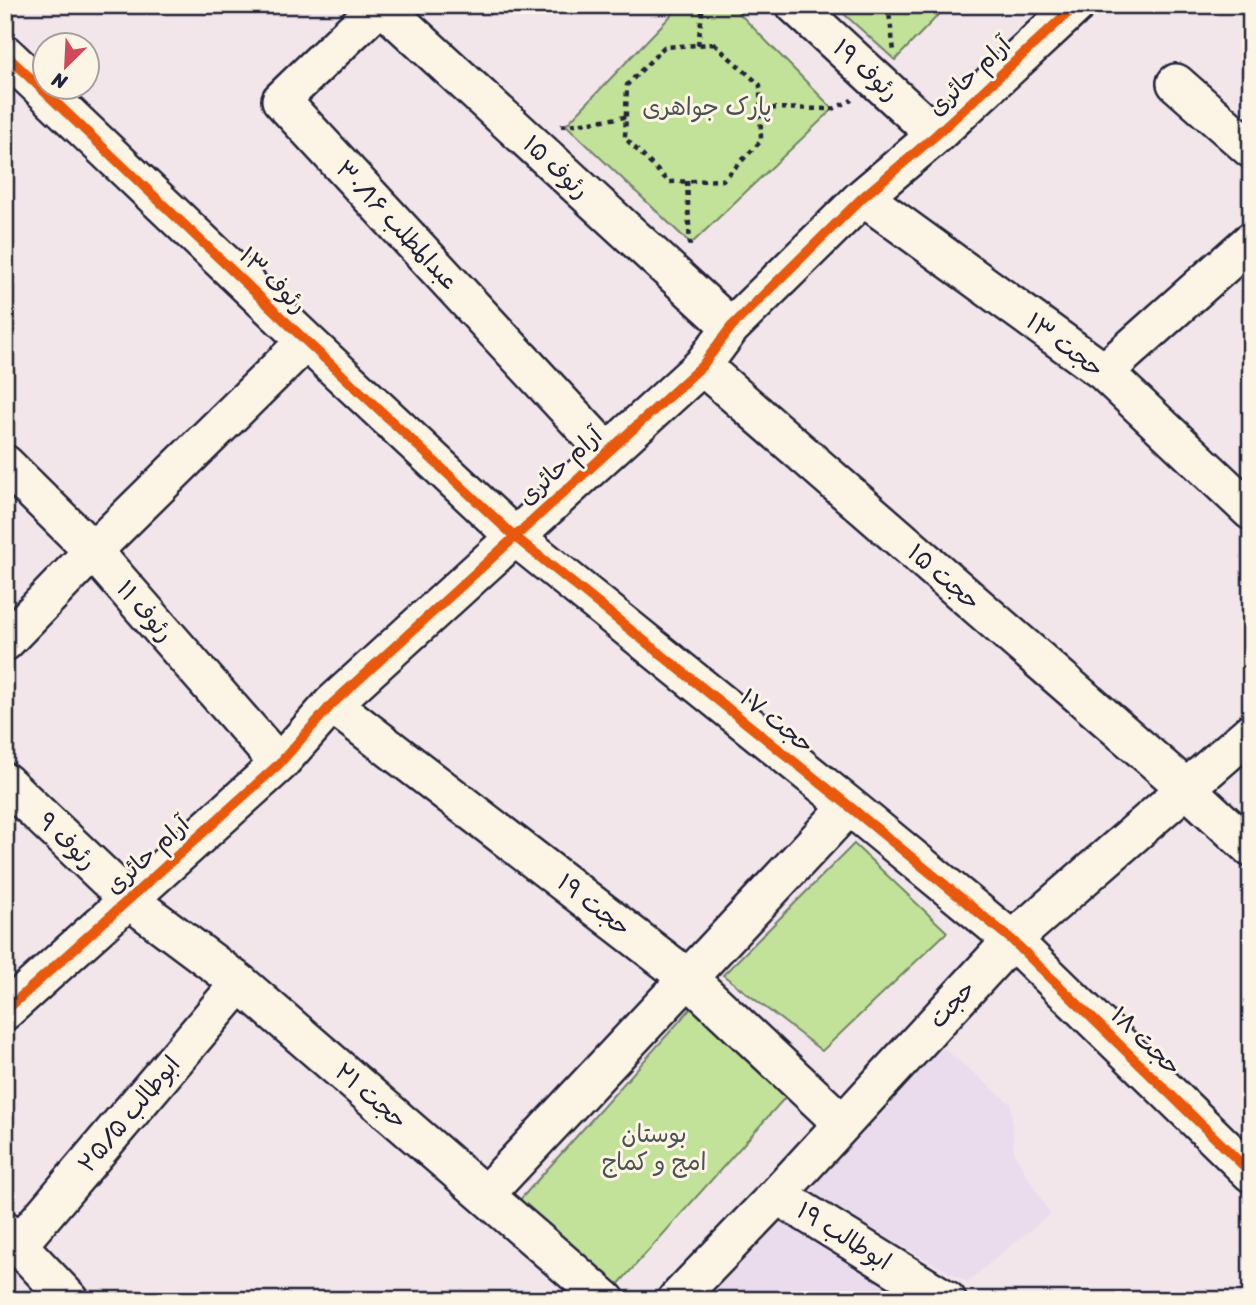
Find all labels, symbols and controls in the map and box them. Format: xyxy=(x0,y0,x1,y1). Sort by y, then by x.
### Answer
street label: آرام حائری xyxy=(917,25,1022,126)
street label: رئوف ۱۹ xyxy=(823,28,909,112)
north arrow xyxy=(32,32,102,102)
text: N xyxy=(46,63,73,99)
park label: پارک جواهری xyxy=(642,86,772,128)
street label: رئوف ۱۵ xyxy=(513,124,599,210)
street label: عبدالمطلب ۳۰/۱۶ xyxy=(325,150,469,300)
street label: رئوف ۱۳ xyxy=(229,236,317,324)
street label: حجت ۱۳ xyxy=(1017,301,1113,389)
street label: آرام حائری xyxy=(508,415,613,516)
street label: حجت ۱۵ xyxy=(898,533,990,621)
street label: رئوف ۱۱ xyxy=(106,570,184,652)
street label: حجت ۱۷ xyxy=(730,677,824,765)
street label: رئوف ۹ xyxy=(27,802,107,880)
street label: آرام حائری xyxy=(95,804,200,905)
street label: حجت ۱۹ xyxy=(548,862,640,948)
street label: حجت xyxy=(918,970,986,1038)
street label: حجت ۱۸ xyxy=(1100,996,1192,1086)
street label: ابوطالب ۲۵/۵ xyxy=(67,1046,191,1182)
street label: حجت ۲۱ xyxy=(325,1052,417,1140)
park label: بوستان امج و کماج xyxy=(602,1113,706,1183)
street label: ابوطالب ۱۹ xyxy=(788,1190,900,1282)

